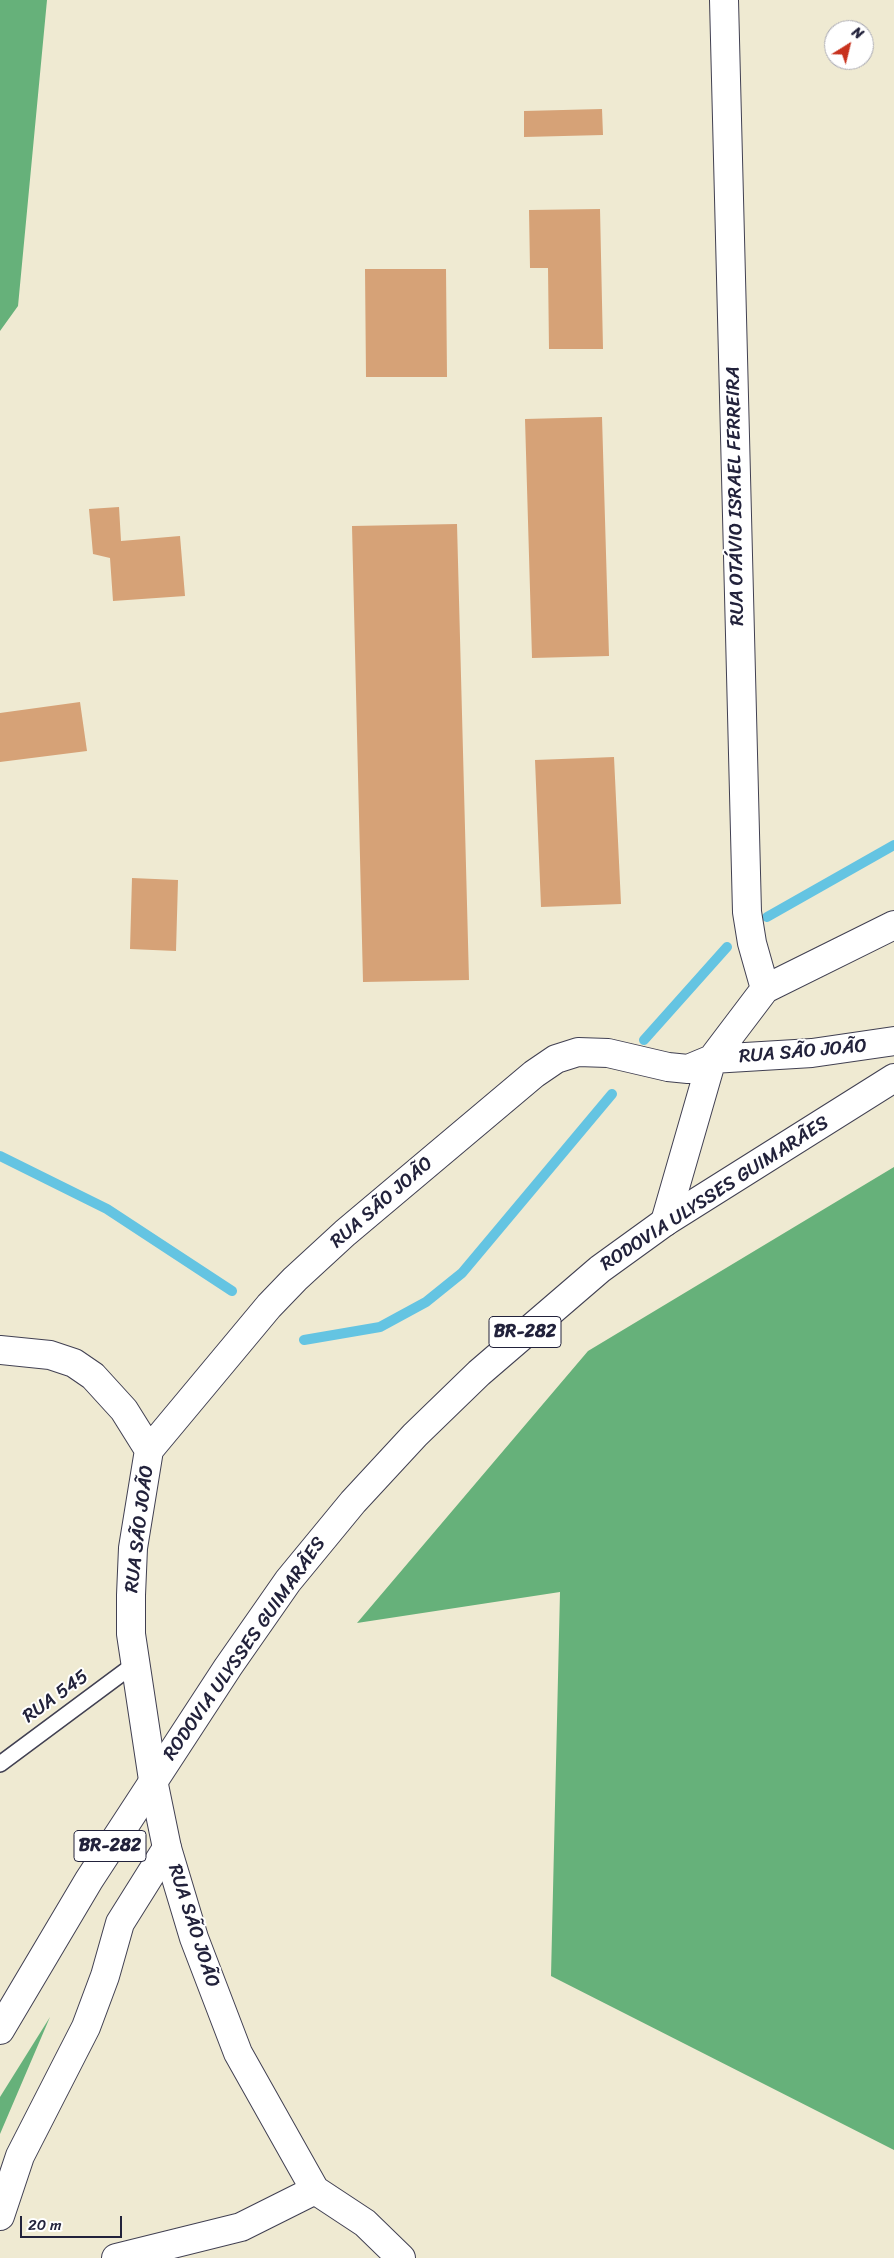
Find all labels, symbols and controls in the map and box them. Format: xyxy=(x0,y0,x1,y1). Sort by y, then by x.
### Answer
north arrow xyxy=(824,20,874,70)
text: N xyxy=(846,20,869,46)
street label: RUA OTÁVIO ISRAEL FERREIRA xyxy=(722,366,750,626)
street label: RUA SÃO JOÃO xyxy=(738,1035,868,1069)
street label: RODOVIA ULYSSES GUIMARÃES xyxy=(597,1112,833,1276)
street label: RUA SÃO JOÃO xyxy=(326,1152,438,1254)
road number: BR-282 xyxy=(489,1316,561,1348)
street label: RUA SÃO JOÃO xyxy=(121,1464,159,1594)
street label: RODOVIA ULYSSES GUIMARÃES xyxy=(159,1533,331,1765)
street label: RUA 545 xyxy=(19,1666,93,1728)
road number: BR-282 xyxy=(74,1830,146,1862)
street label: RUA SÃO JOÃO xyxy=(162,1862,224,1990)
scale bar xyxy=(22,2206,125,2238)
text: 20 m xyxy=(28,2212,62,2238)

